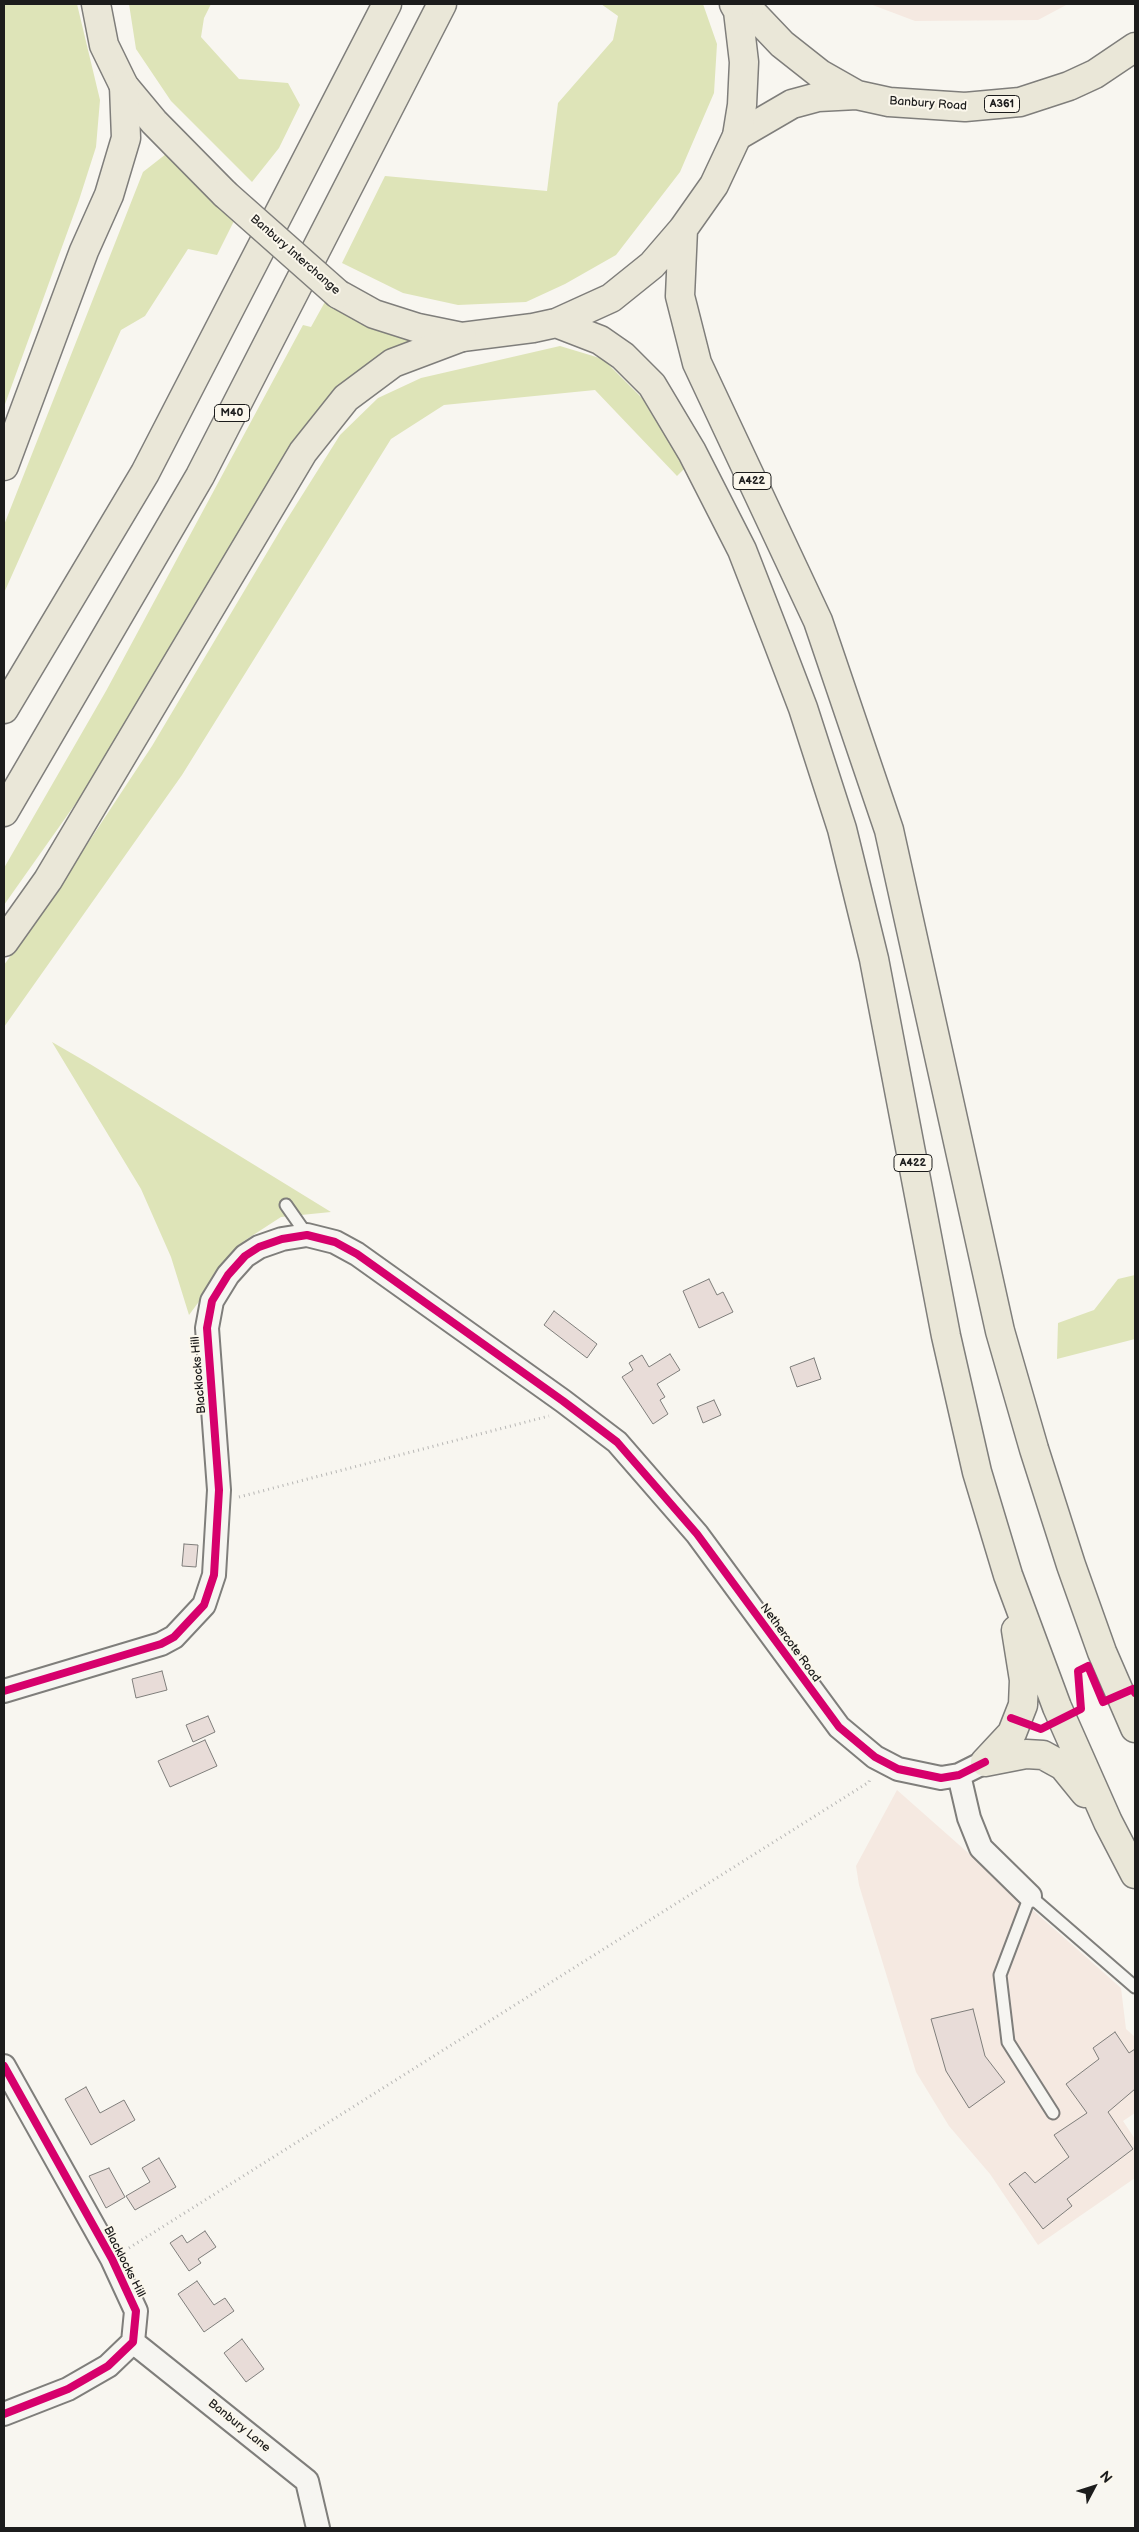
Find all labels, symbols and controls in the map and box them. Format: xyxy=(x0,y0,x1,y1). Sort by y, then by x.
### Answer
street label: Banbury Road xyxy=(889,94,967,114)
road number: A361 xyxy=(984,96,1020,112)
street label: Banbury Interchange xyxy=(247,212,343,298)
road number: M40 xyxy=(214,404,250,422)
road number: A422 xyxy=(733,472,771,490)
road number: A422 xyxy=(894,1154,932,1172)
street label: Blacklocks Hill xyxy=(188,1336,210,1414)
street label: Nethercote Road xyxy=(757,1601,823,1685)
street label: Blacklocks Hill xyxy=(100,2224,148,2300)
street label: Banbury Lane xyxy=(205,2396,273,2456)
north arrow xyxy=(1069,2462,1119,2512)
text: N xyxy=(1096,2468,1116,2487)

